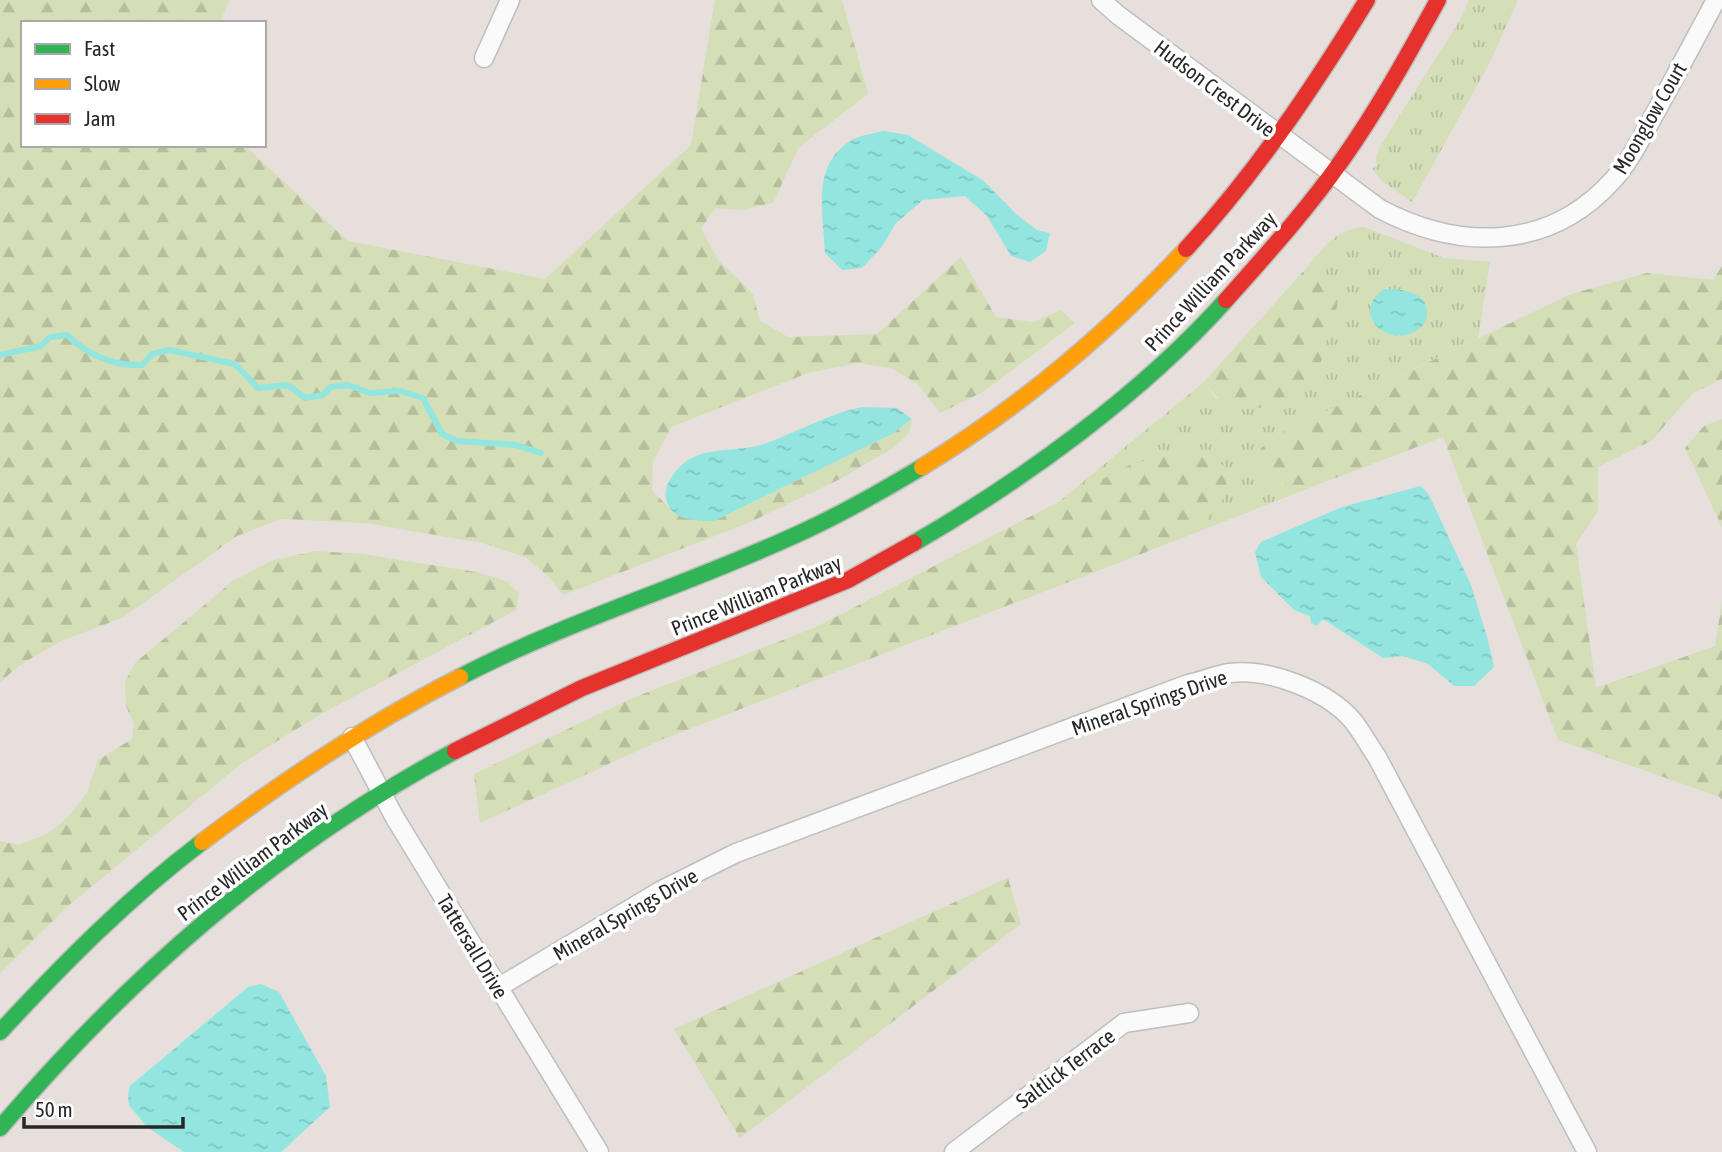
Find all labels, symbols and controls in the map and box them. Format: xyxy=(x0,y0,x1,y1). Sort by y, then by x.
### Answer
legend xyxy=(21,21,266,147)
street label: Hudson Crest Drive xyxy=(1150,35,1280,141)
text: Fast xyxy=(84,36,115,60)
street label: Moonglow Court xyxy=(1607,58,1691,178)
text: Slow xyxy=(84,71,121,95)
text: Jam xyxy=(84,106,116,130)
street label: Prince William Parkway xyxy=(1139,206,1281,355)
street label: Prince William Parkway xyxy=(667,550,845,640)
street label: Mineral Springs Drive xyxy=(1068,664,1230,740)
street label: Prince William Parkway xyxy=(172,797,332,925)
street label: Mineral Springs Drive xyxy=(549,863,701,965)
street label: Tattersall Drive xyxy=(433,890,513,1002)
street label: Saltlick Terrace xyxy=(1011,1023,1119,1113)
scale bar xyxy=(24,1086,184,1130)
text: 50 m xyxy=(35,1097,73,1121)

